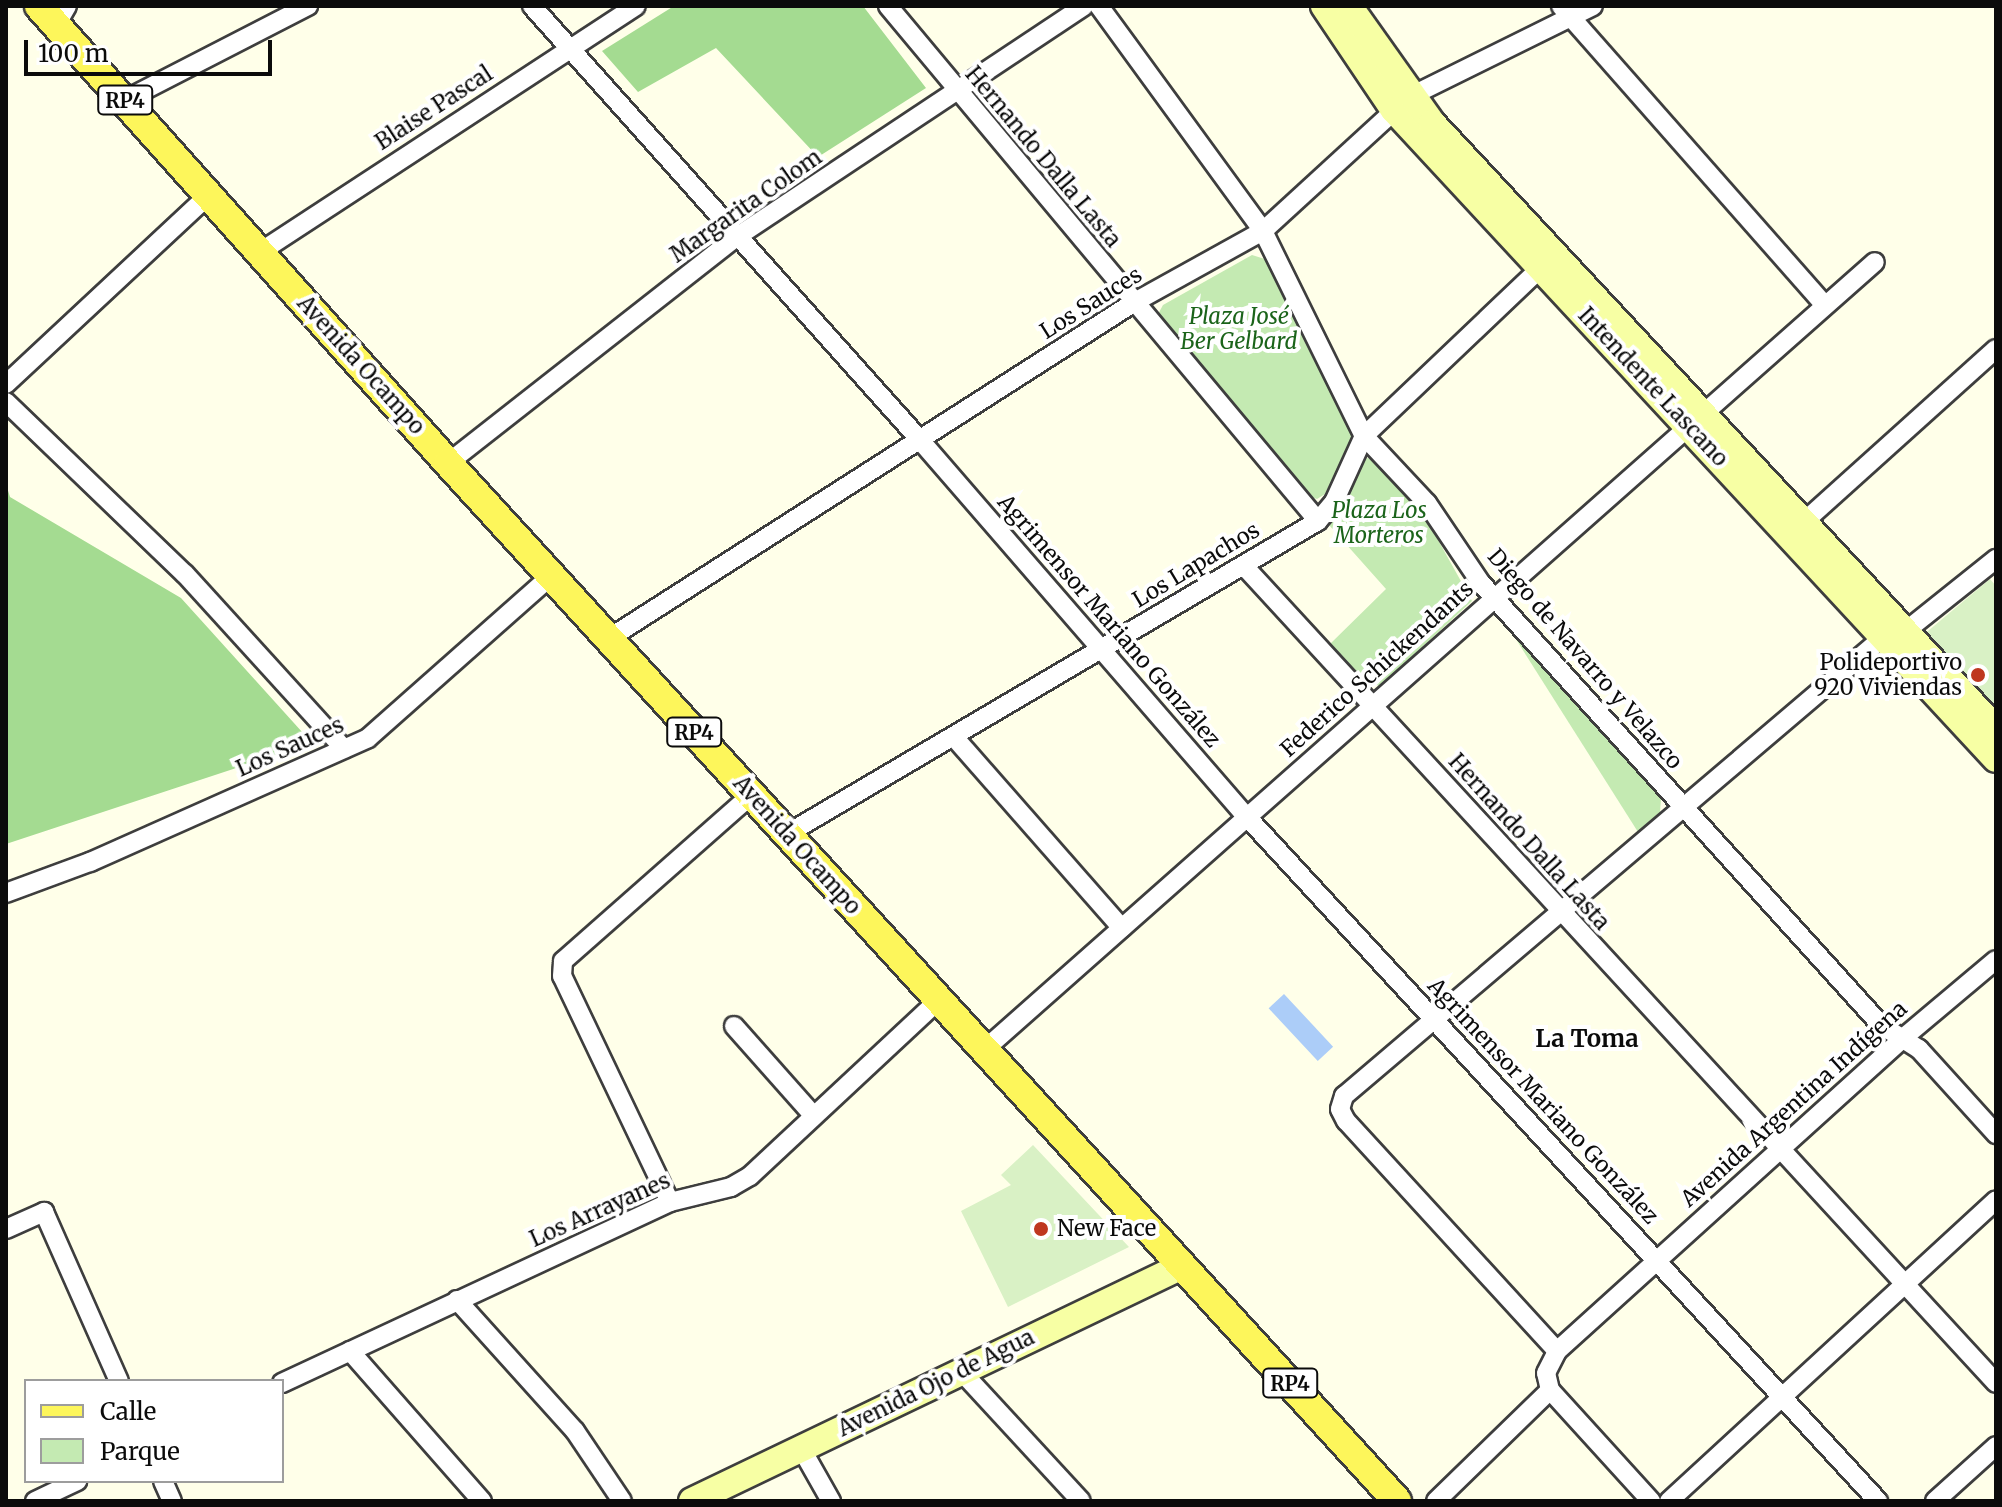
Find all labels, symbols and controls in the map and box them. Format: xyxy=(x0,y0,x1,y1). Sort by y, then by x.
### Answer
scale bar xyxy=(28,24,276,74)
text: 100 m xyxy=(38,38,108,69)
street label: Blaise Pascal xyxy=(370,60,498,156)
street label: Hernando Dalla Lasta xyxy=(960,61,1126,253)
road number: RP4 xyxy=(97,84,153,116)
street label: Margarita Colom xyxy=(665,144,827,268)
street label: Los Sauces xyxy=(1035,261,1147,345)
street label: Avenida Ocampo xyxy=(292,290,430,440)
street label: Intendente Lascano xyxy=(1573,302,1733,472)
park label: Plaza José Ber Gelbard xyxy=(1181,303,1297,354)
street label: Agrimensor Mariano González xyxy=(992,489,1226,753)
park label: Plaza Los Morteros xyxy=(1331,497,1427,548)
street label: Los Lapachos xyxy=(1128,517,1264,613)
street label: Diego de Navarro y Velazco xyxy=(1482,543,1688,775)
street label: Federico Schickendants xyxy=(1275,575,1479,763)
place label: Polideportivo 920 Viviendas xyxy=(1814,649,1962,700)
marker: Polideportivo 920 Viviendas xyxy=(1969,666,1987,684)
street label: Los Sauces xyxy=(232,712,348,782)
road number: RP4 xyxy=(666,716,722,748)
street label: Hernando Dalla Lasta xyxy=(1443,749,1615,935)
street label: Avenida Ocampo xyxy=(728,770,866,920)
street label: Agrimensor Mariano González xyxy=(1422,973,1664,1229)
street label: Avenida Argentina Indígena xyxy=(1676,996,1912,1212)
district label: La Toma xyxy=(1535,1025,1639,1053)
street label: Los Arrayanes xyxy=(526,1167,674,1253)
place label: New Face xyxy=(1057,1216,1156,1242)
marker: New Face xyxy=(1032,1220,1050,1238)
street label: Avenida Ojo de Agua xyxy=(833,1324,1039,1442)
road number: RP4 xyxy=(1262,1367,1318,1399)
legend xyxy=(24,1379,284,1483)
text: Calle xyxy=(100,1396,156,1427)
text: Parque xyxy=(100,1436,180,1467)

